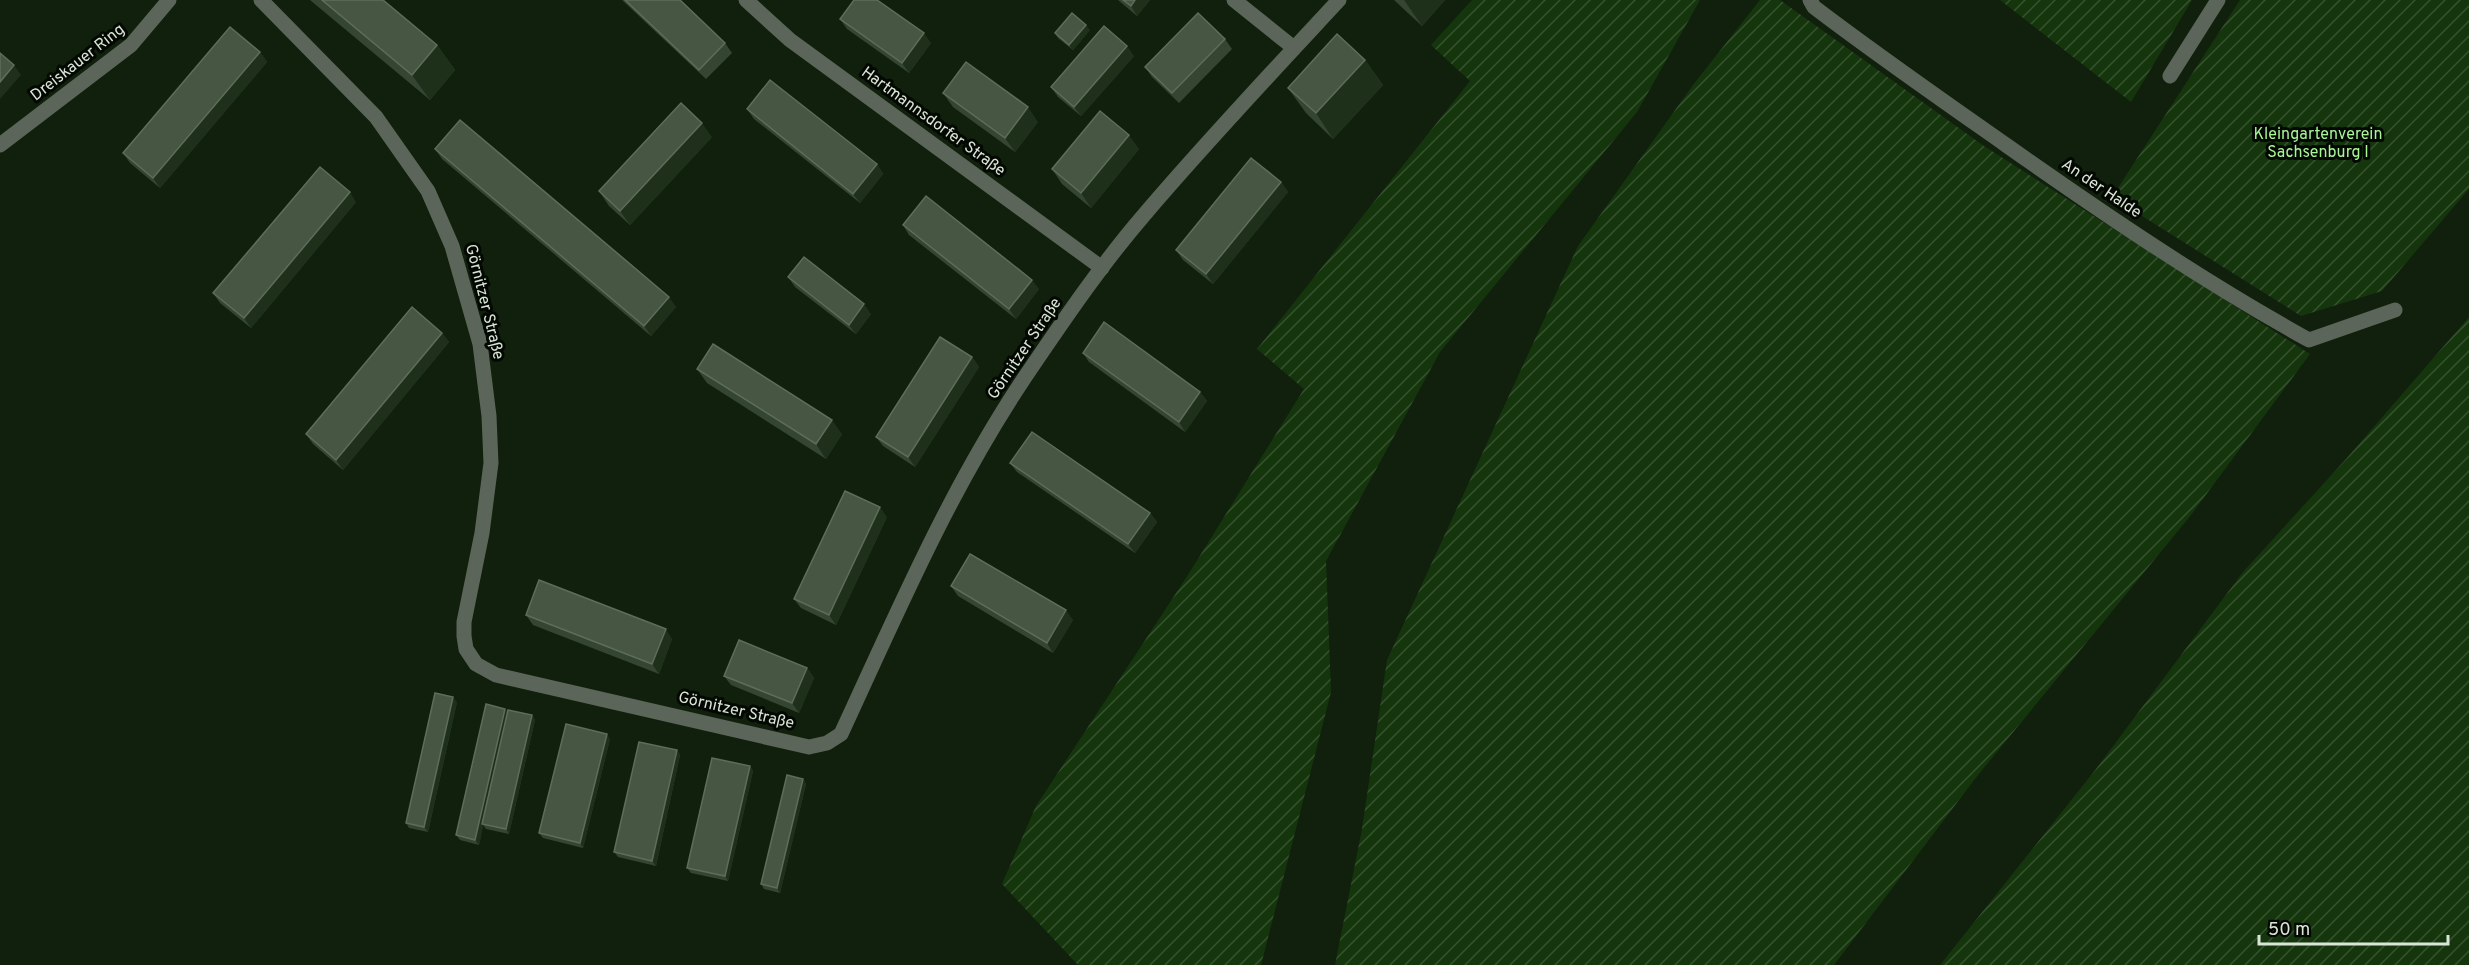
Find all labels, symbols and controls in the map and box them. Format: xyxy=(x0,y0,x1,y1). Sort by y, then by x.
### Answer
street label: Dreiskauer Ring xyxy=(27,20,129,106)
street label: Hartmannsdorfer Straße xyxy=(857,63,1009,181)
park label: Kleingartenverein Sachsenburg I xyxy=(2254,125,2382,163)
street label: An der Halde xyxy=(2057,155,2145,223)
street label: Görnitzer Straße xyxy=(460,242,508,362)
street label: Görnitzer Straße xyxy=(984,294,1066,404)
street label: Görnitzer Straße xyxy=(676,688,796,734)
scale bar xyxy=(2259,908,2448,946)
text: 50 m xyxy=(2268,919,2310,942)

